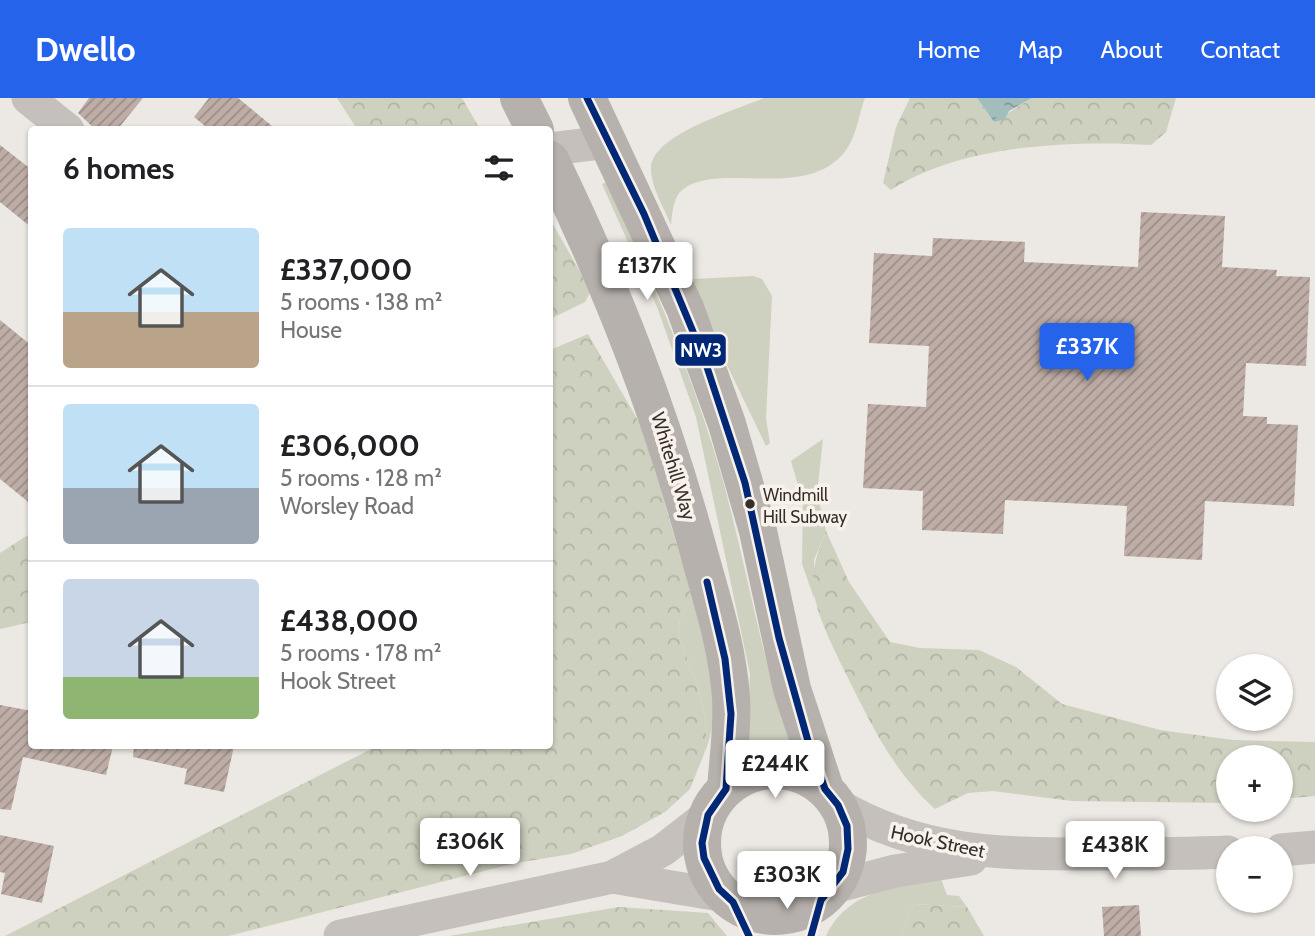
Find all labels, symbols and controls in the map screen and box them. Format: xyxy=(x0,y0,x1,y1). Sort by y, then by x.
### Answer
text: Dwello xyxy=(35,29,136,69)
text: Home xyxy=(917,35,980,64)
text: Map xyxy=(1018,35,1063,64)
text: About xyxy=(1101,35,1163,64)
text: Contact xyxy=(1201,35,1280,64)
icon: filters xyxy=(480,149,518,187)
text: 6 homes xyxy=(63,150,174,187)
pin: £137K xyxy=(598,242,696,302)
text: £337,000 xyxy=(280,251,412,288)
text: £137K xyxy=(618,251,677,279)
icon: home xyxy=(119,256,203,340)
text: 5 rooms · 138 m² xyxy=(280,288,442,316)
text: House xyxy=(280,316,342,344)
pin: £337K xyxy=(1038,324,1136,383)
text: £337K xyxy=(1056,332,1118,360)
line badge: NW3 xyxy=(674,333,727,367)
text: NW3 xyxy=(680,339,722,362)
street label: Whitehill Way xyxy=(646,409,701,523)
text: £306,000 xyxy=(280,427,420,464)
icon: home xyxy=(119,432,203,516)
text: 5 rooms · 128 m² xyxy=(280,464,442,492)
place label: Windmill Hill Subway xyxy=(763,485,847,527)
text: Worsley Road xyxy=(280,492,414,520)
marker: Windmill Hill Subway xyxy=(743,497,757,511)
text: £438,000 xyxy=(280,602,419,639)
icon: home xyxy=(119,607,203,691)
text: 5 rooms · 178 m² xyxy=(280,639,441,667)
map controls xyxy=(1216,654,1293,913)
button: layers xyxy=(1216,654,1293,731)
text: Hook Street xyxy=(280,667,396,695)
pin: £244K xyxy=(726,740,824,800)
button: + xyxy=(1216,745,1293,822)
text: £244K xyxy=(741,749,809,777)
pin: £306K xyxy=(421,818,519,878)
street label: Hook Street xyxy=(889,820,988,863)
pin: £438K xyxy=(1066,822,1164,881)
text: £306K xyxy=(436,827,504,855)
text: £438K xyxy=(1082,830,1148,858)
button: − xyxy=(1216,836,1293,913)
pin: £303K xyxy=(738,852,836,911)
text: £303K xyxy=(753,860,821,888)

